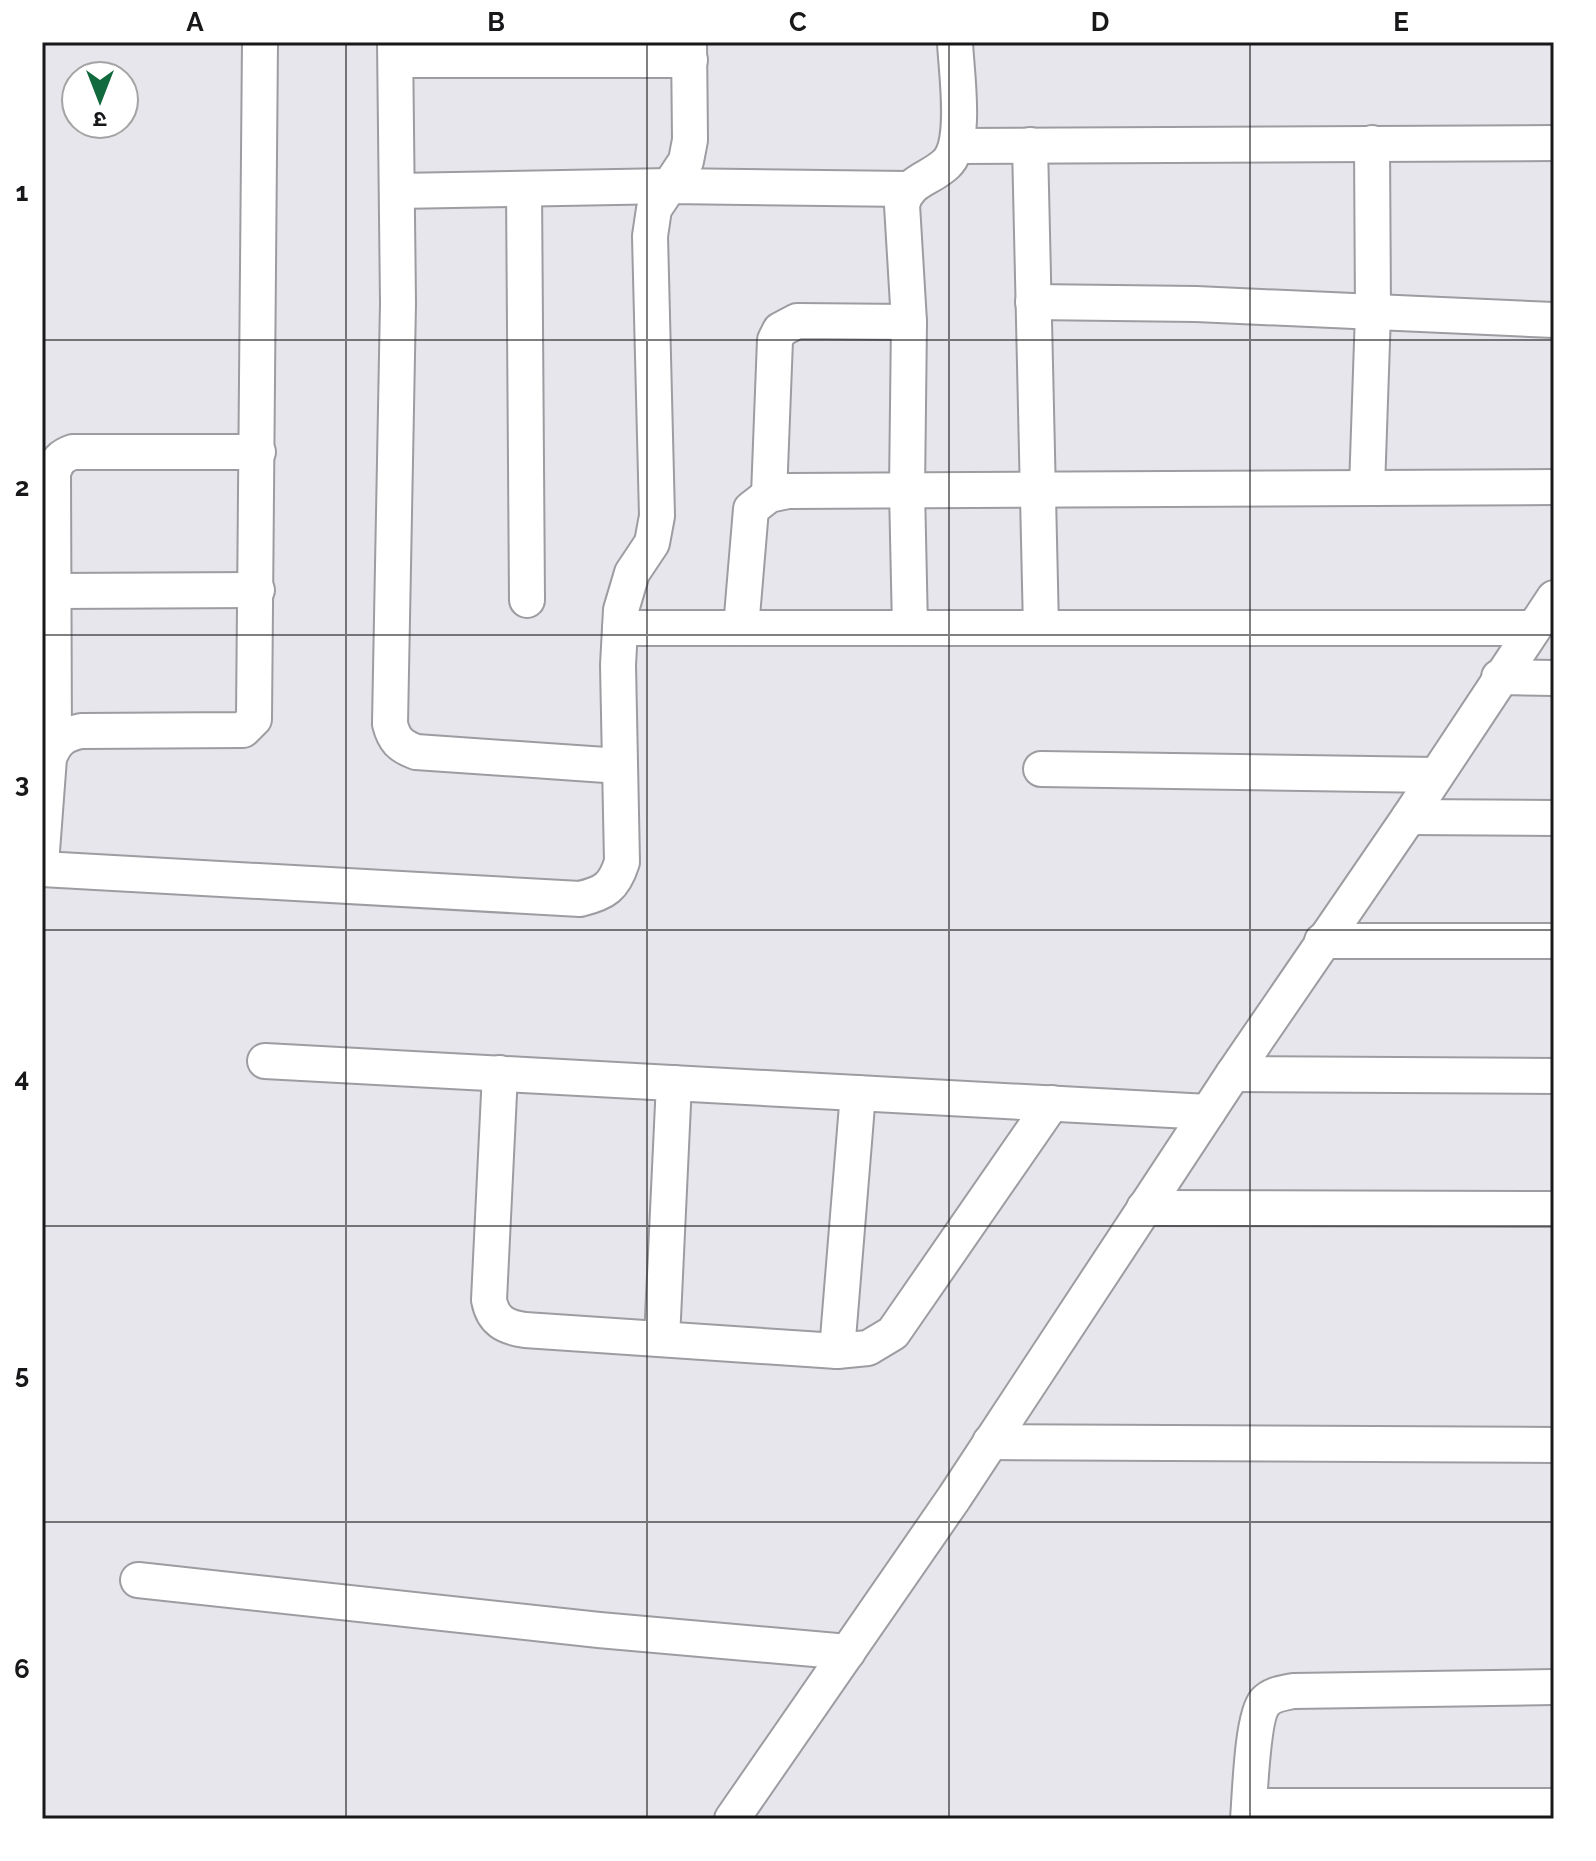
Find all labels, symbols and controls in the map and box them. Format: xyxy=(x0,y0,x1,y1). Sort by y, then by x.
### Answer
text: A xyxy=(186,7,204,37)
text: B xyxy=(487,7,505,37)
text: C xyxy=(789,7,807,37)
text: D xyxy=(1091,7,1109,37)
text: E xyxy=(1393,7,1409,37)
north arrow xyxy=(60,60,140,140)
text: उ xyxy=(92,107,106,133)
text: 1 xyxy=(16,177,29,207)
text: 2 xyxy=(15,472,29,502)
text: 3 xyxy=(15,768,29,798)
text: 4 xyxy=(15,1063,29,1093)
text: 5 xyxy=(15,1359,29,1389)
text: 6 xyxy=(14,1654,30,1684)

